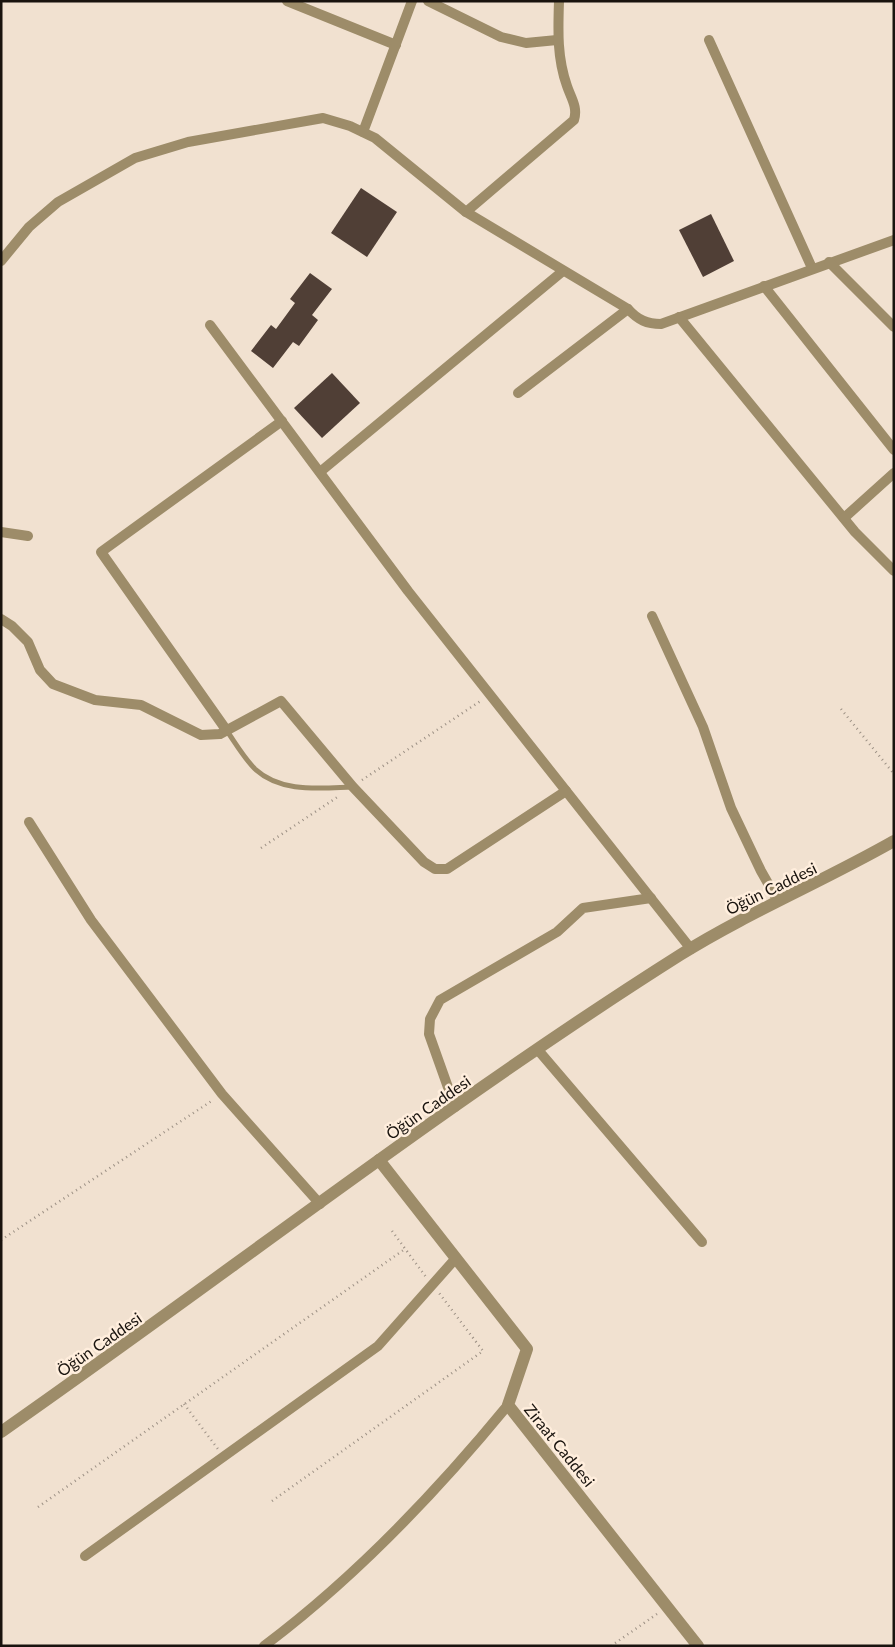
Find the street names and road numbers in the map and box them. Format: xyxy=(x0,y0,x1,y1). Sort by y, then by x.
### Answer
street label: Öğün Caddesi xyxy=(722,858,820,918)
street label: Öğün Caddesi xyxy=(382,1071,474,1143)
street label: Öğün Caddesi xyxy=(53,1308,145,1380)
street label: Ziraat Caddesi xyxy=(521,1400,599,1490)

